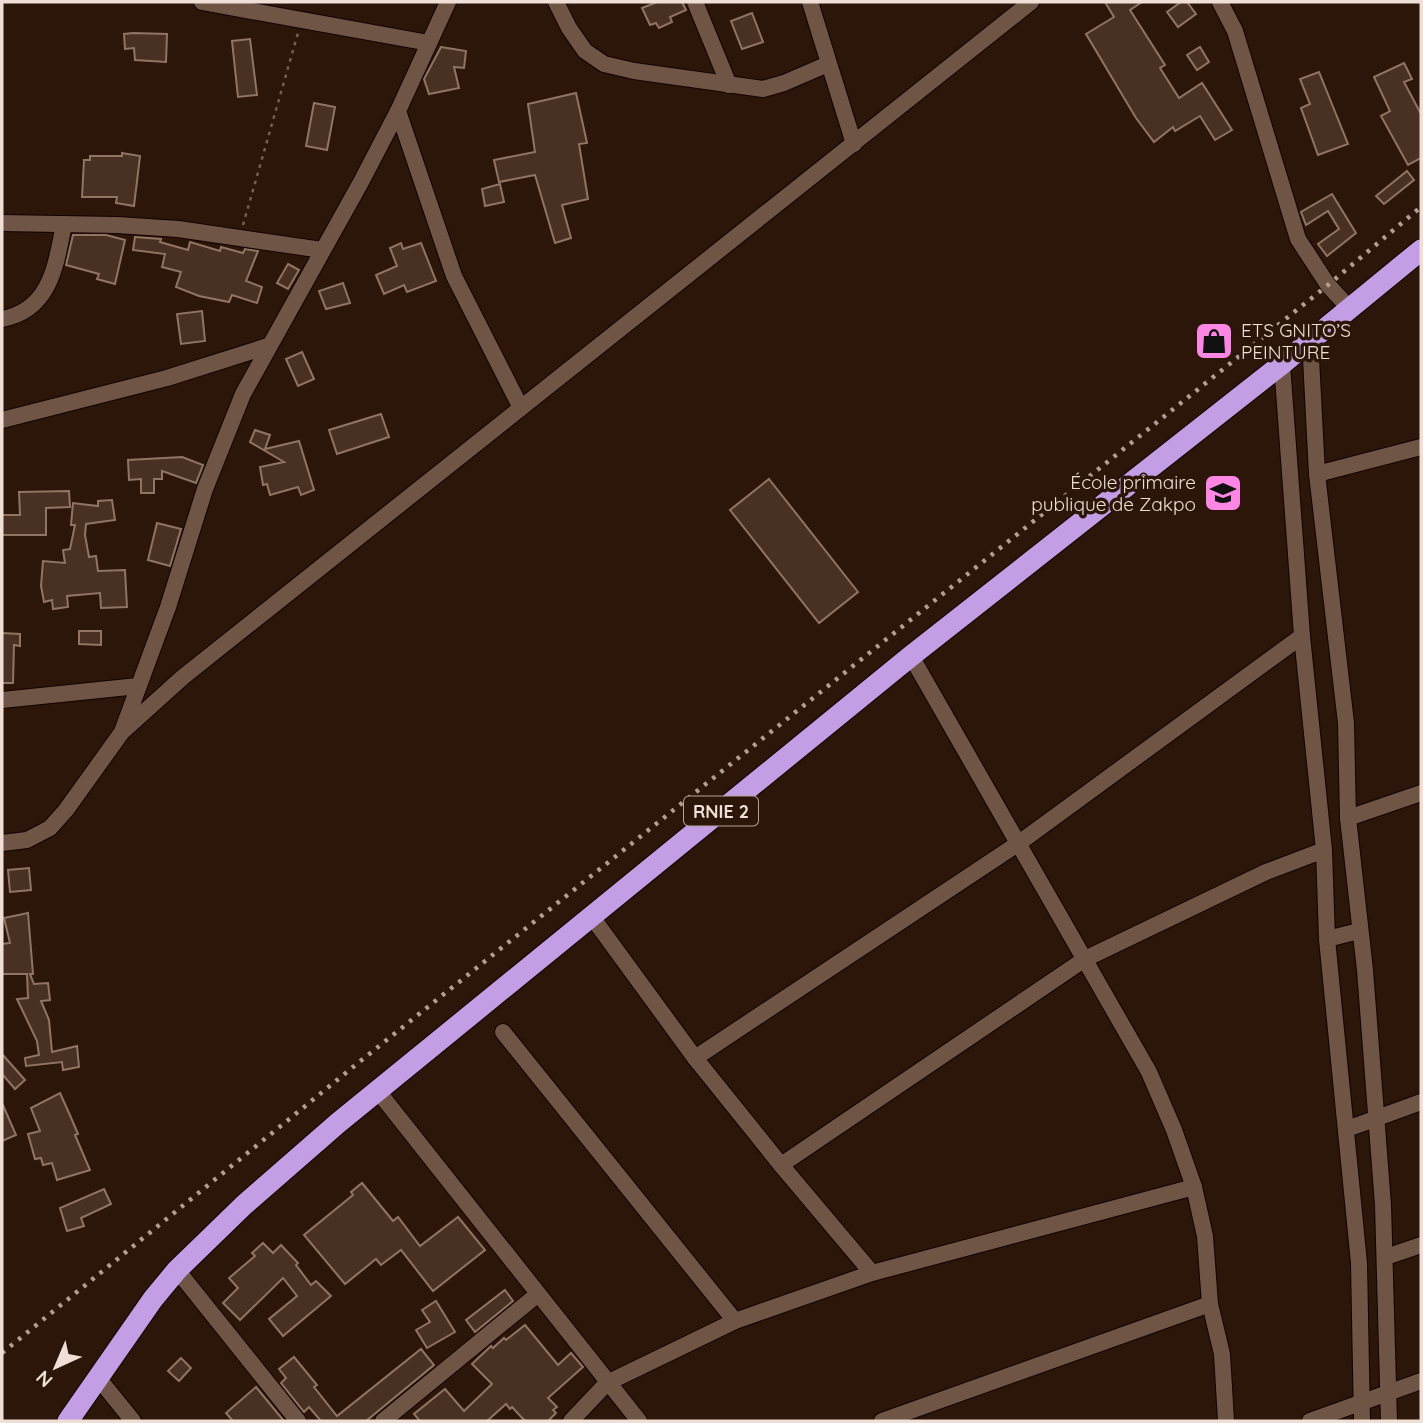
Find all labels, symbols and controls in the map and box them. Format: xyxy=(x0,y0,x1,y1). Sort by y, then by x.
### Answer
place label: ETS GNITO’S PEINTURE xyxy=(1241,318,1351,364)
shop icon: ETS GNITO’S PEINTURE xyxy=(1193,320,1235,362)
place label: École primaire publique de Zakpo xyxy=(1031,470,1196,516)
school or university icon: École primaire publique de Zakpo xyxy=(1202,472,1244,514)
road number: RNIE 2 xyxy=(684,796,758,826)
north arrow xyxy=(21,1332,91,1402)
text: N xyxy=(31,1366,58,1393)

